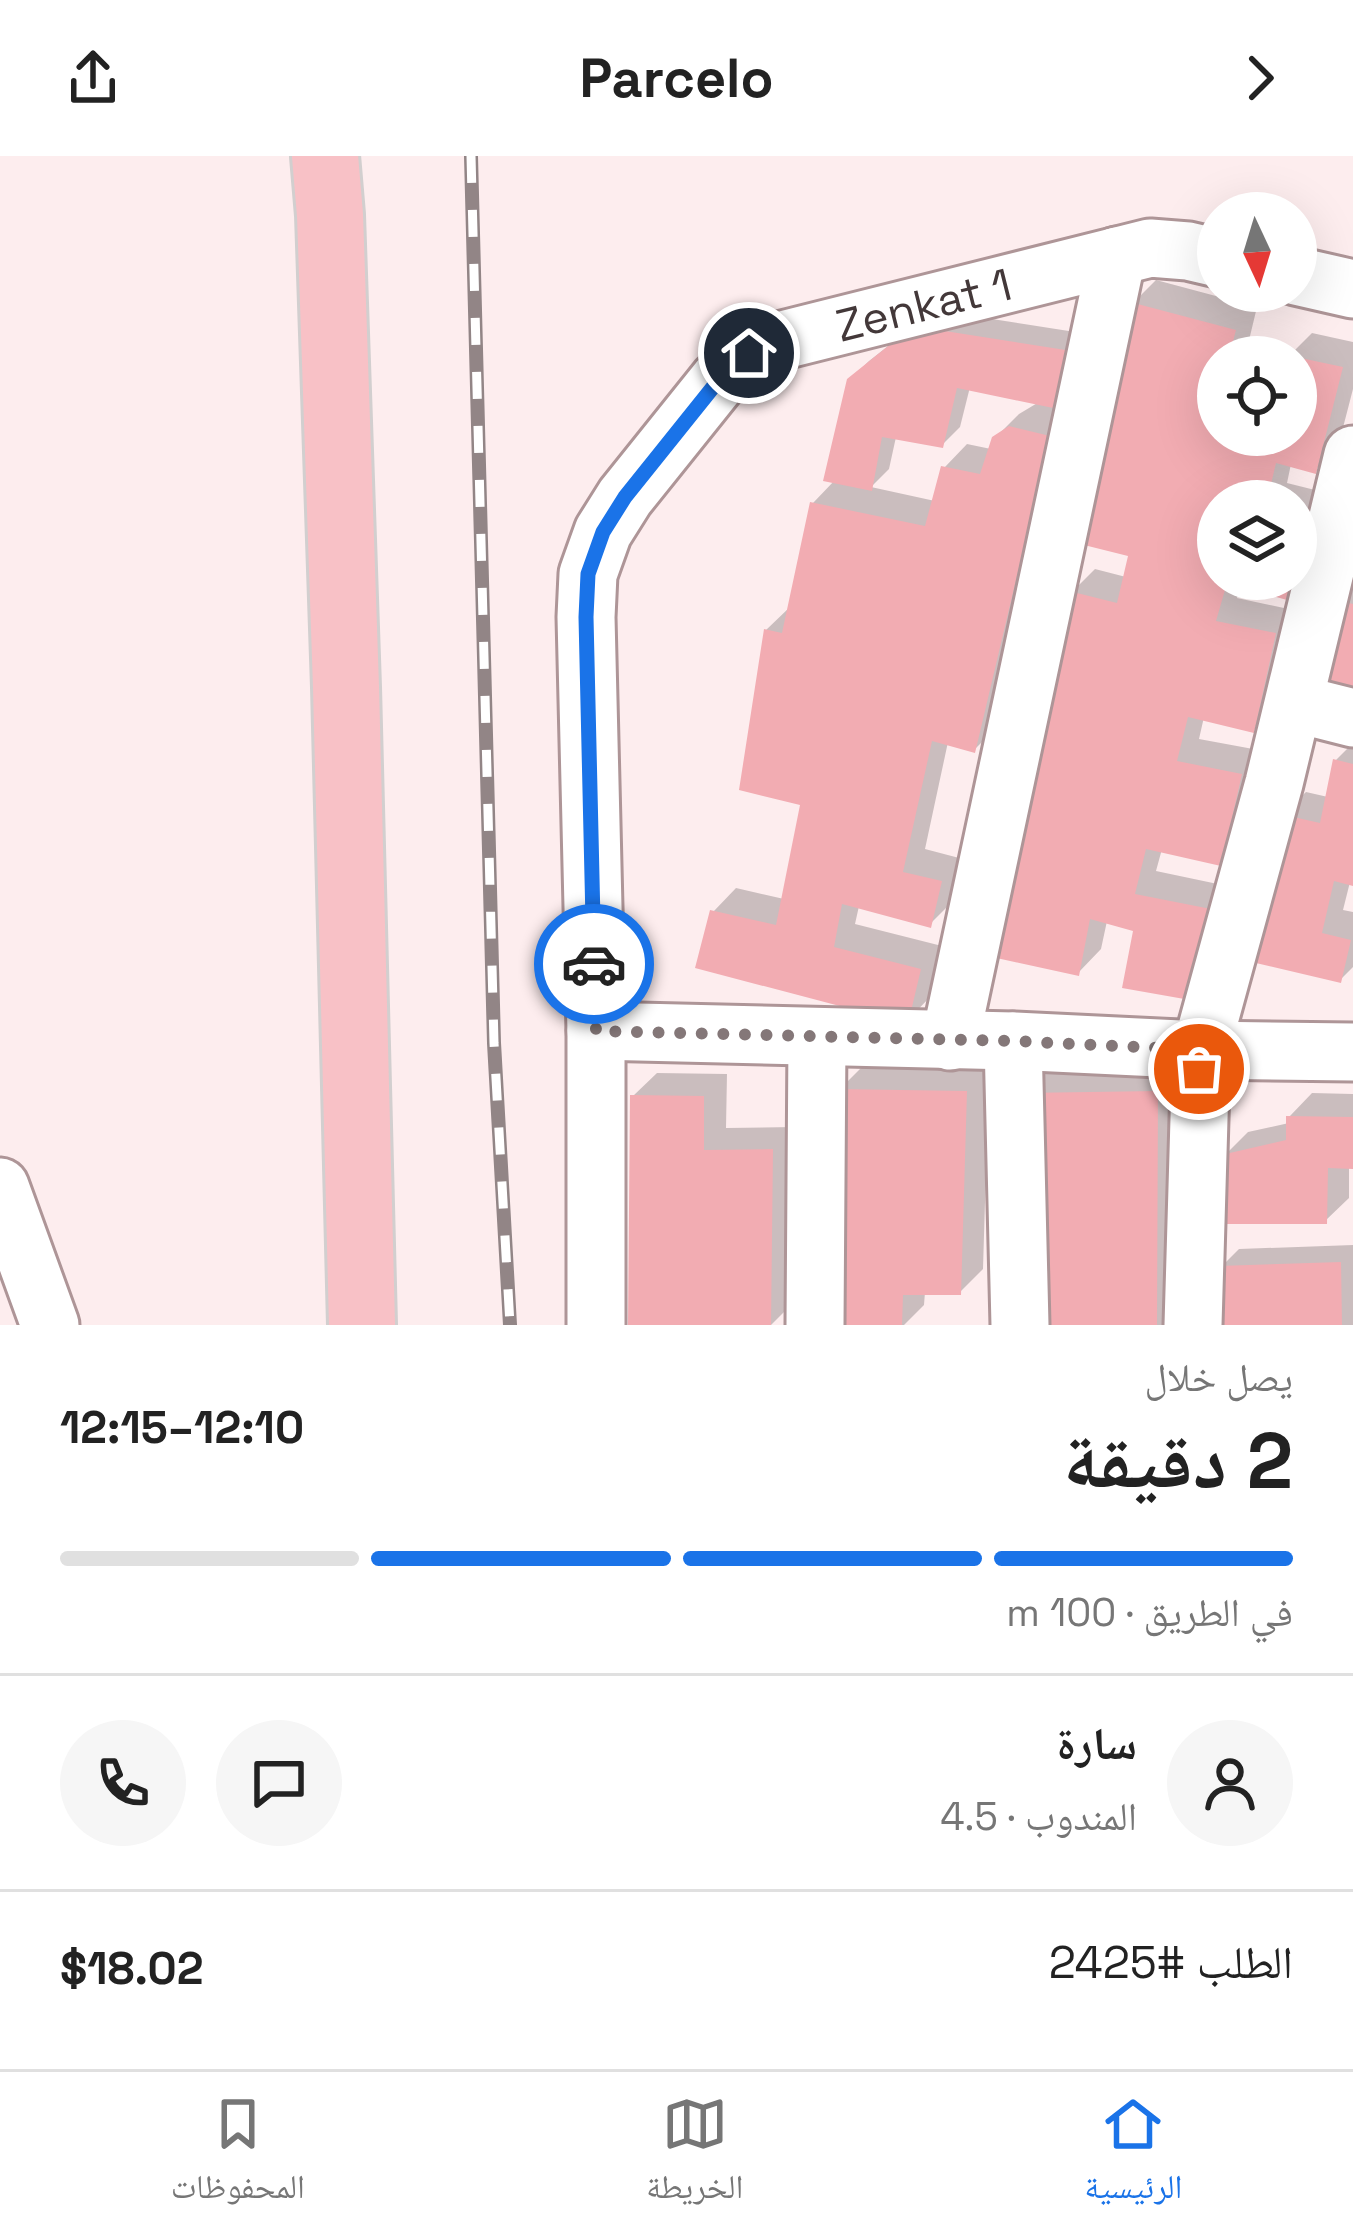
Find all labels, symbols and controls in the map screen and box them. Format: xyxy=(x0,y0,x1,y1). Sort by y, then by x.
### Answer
text: Parcelo xyxy=(580,44,773,113)
icon: share xyxy=(60,45,126,111)
icon: forward xyxy=(1227,45,1293,111)
north arrow xyxy=(1197,192,1317,312)
map controls xyxy=(1197,192,1317,600)
street label: Zenkat 1 xyxy=(830,255,1017,354)
pin xyxy=(698,302,800,404)
icon: home xyxy=(716,320,782,386)
button: locate xyxy=(1197,336,1317,456)
button: layers xyxy=(1197,480,1317,600)
courier xyxy=(534,904,654,1024)
icon: car xyxy=(561,931,627,997)
pin xyxy=(1148,1018,1250,1120)
icon: bag xyxy=(1166,1036,1232,1102)
text: يصل خلال xyxy=(1144,1353,1293,1402)
text: 12:10–12:15 xyxy=(60,1399,304,1456)
text: 2 دقيقة xyxy=(1063,1411,1293,1511)
text: في الطريق · 100 m xyxy=(1006,1588,1293,1637)
text: سارة xyxy=(1056,1715,1137,1772)
button: phone xyxy=(60,1720,186,1846)
button: chat xyxy=(216,1720,342,1846)
button: person xyxy=(1167,1720,1293,1846)
text: المندوب · 4.5 xyxy=(940,1792,1137,1841)
text: الطلب #2425 xyxy=(1049,1934,1293,1991)
text: $18.02 xyxy=(60,1940,203,1997)
tab: المحفوظات xyxy=(171,2091,305,2219)
tab: الخريطة xyxy=(646,2091,743,2219)
tab: الرئيسية xyxy=(1085,2091,1182,2219)

